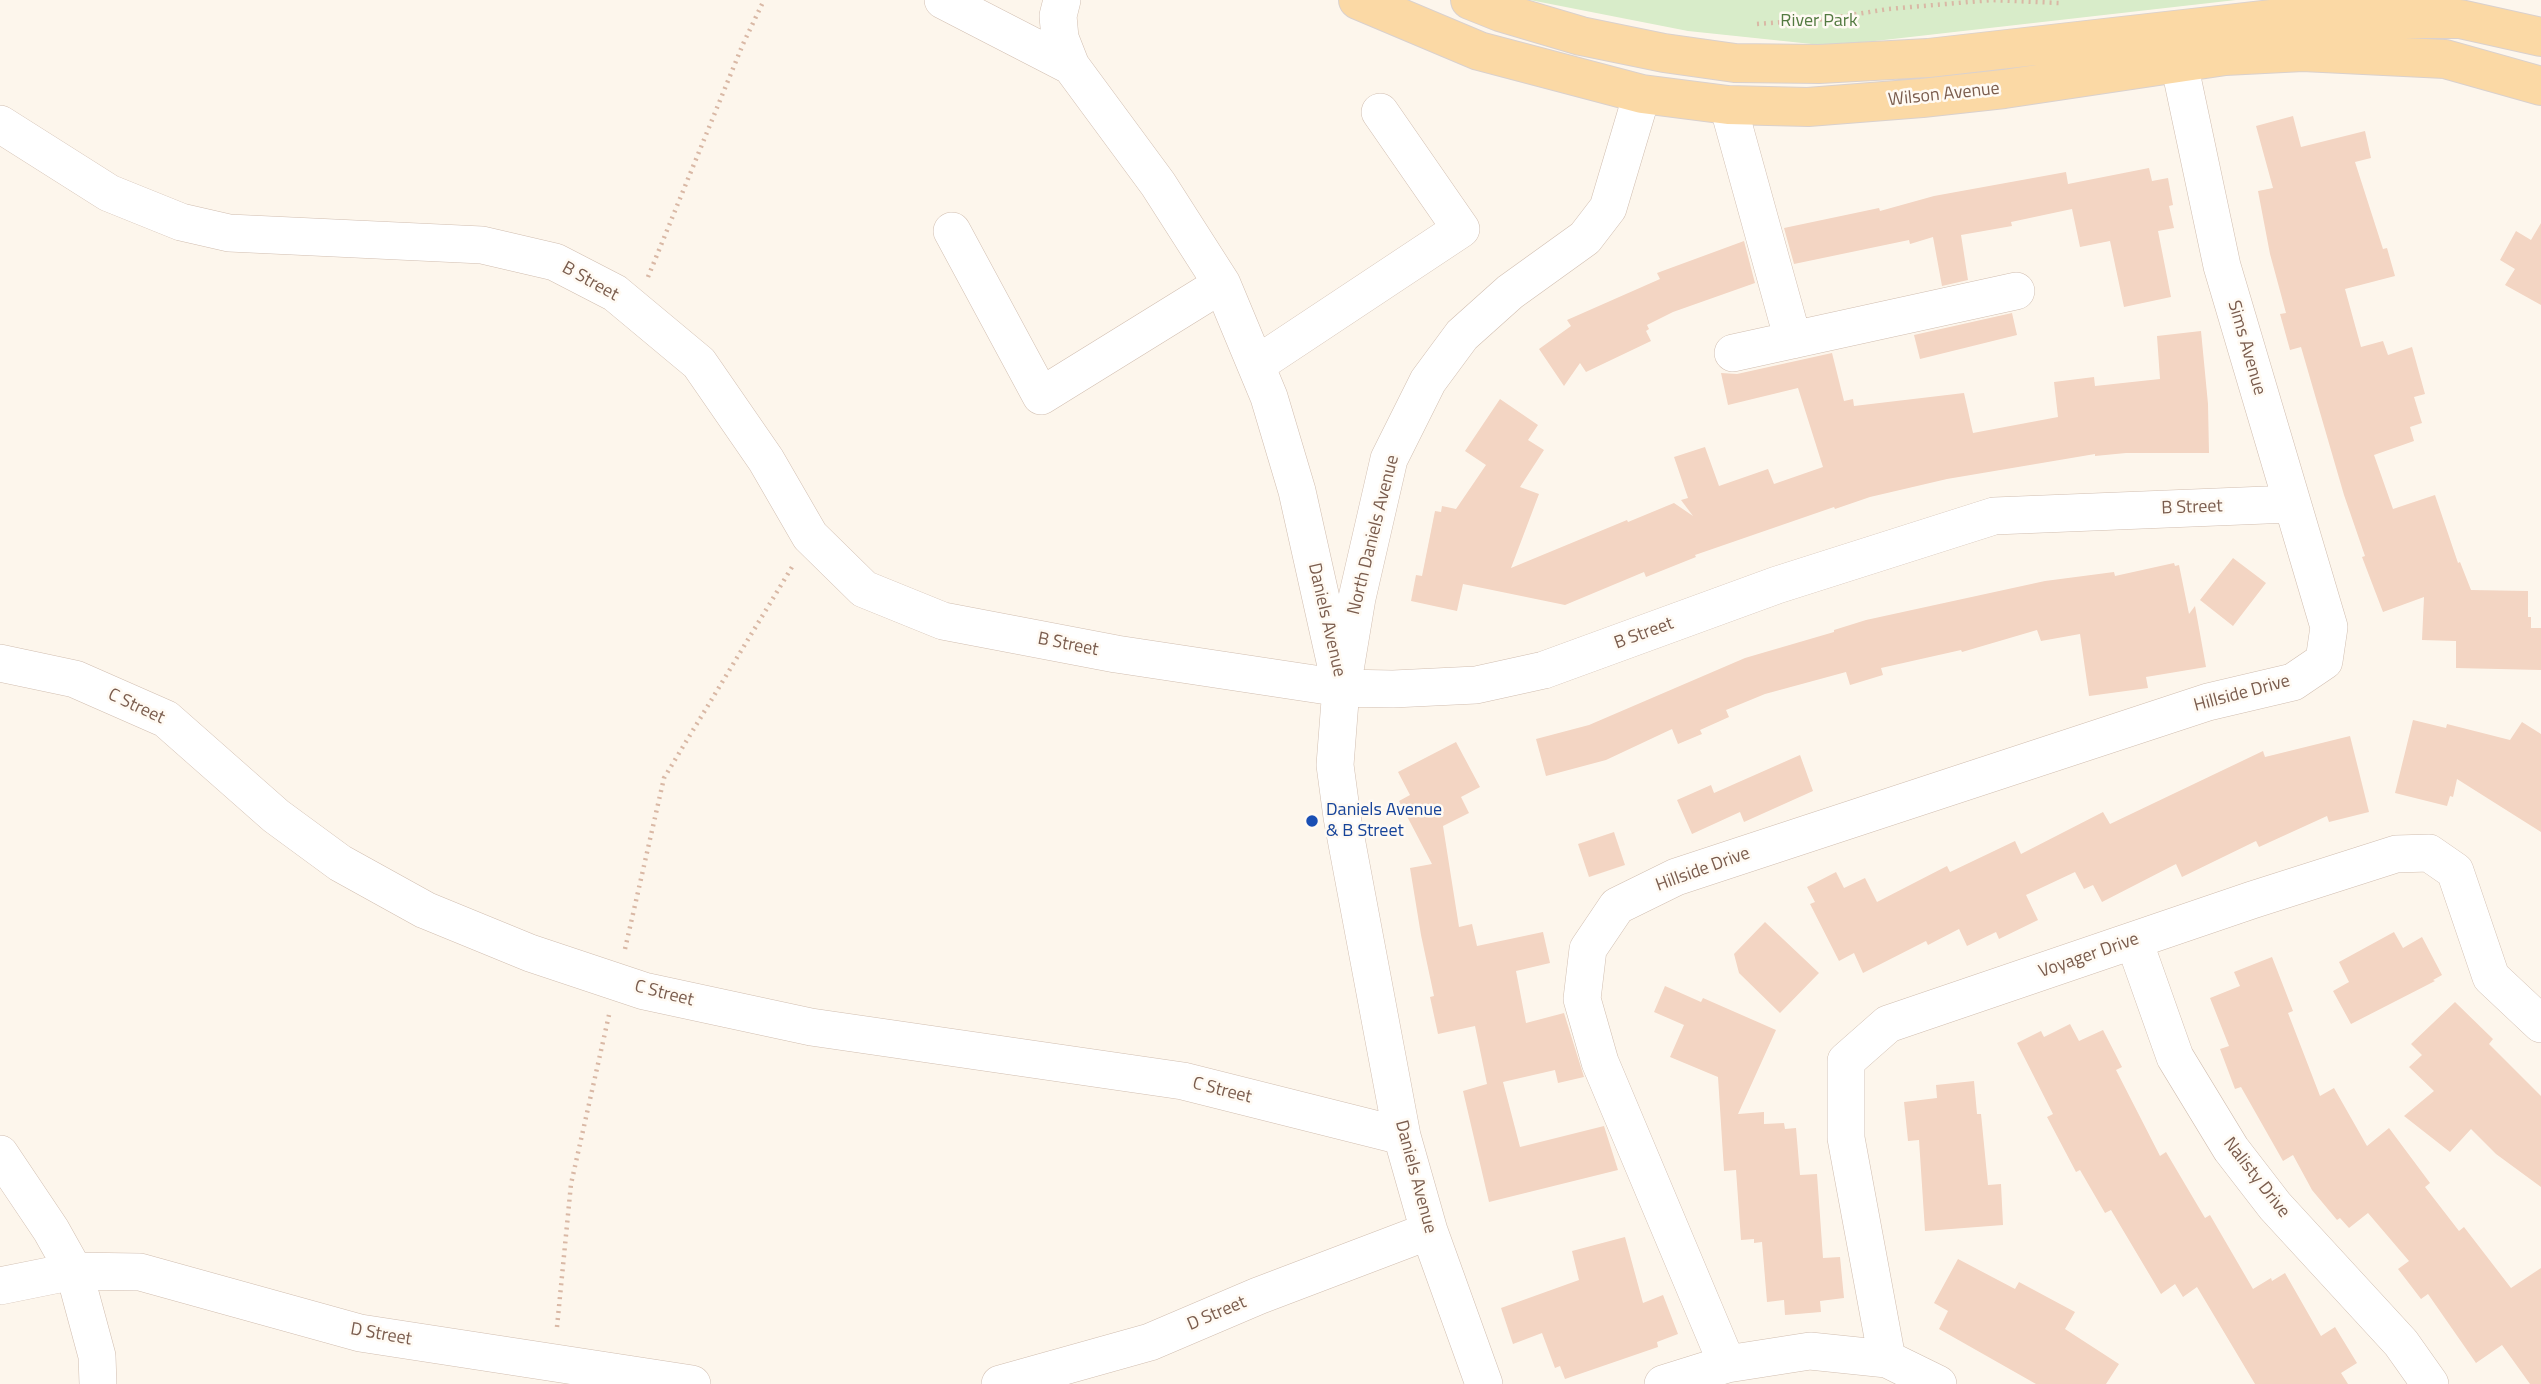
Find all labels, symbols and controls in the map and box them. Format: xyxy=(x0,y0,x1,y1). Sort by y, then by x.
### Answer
park label: River Park xyxy=(1780,11,1858,33)
street label: Wilson Avenue xyxy=(1887,78,2001,112)
street label: B Street xyxy=(558,258,622,306)
street label: Sims Avenue xyxy=(2222,298,2270,398)
street label: North Daniels Avenue xyxy=(1344,453,1404,617)
street label: B Street xyxy=(2161,496,2223,520)
street label: Daniels Avenue xyxy=(1302,561,1350,679)
street label: B Street xyxy=(1611,613,1677,655)
street label: B Street xyxy=(1036,629,1100,661)
street label: Hillside Drive xyxy=(2192,671,2292,717)
street label: C Street xyxy=(104,685,168,729)
place label: Daniels Avenue & B Street xyxy=(1326,800,1442,842)
marker: Daniels Avenue & B Street xyxy=(1304,813,1320,829)
street label: Hillside Drive xyxy=(1653,843,1753,897)
street label: Voyager Drive xyxy=(2036,929,2142,983)
street label: C Street xyxy=(632,976,696,1012)
street label: C Street xyxy=(1190,1073,1254,1109)
street label: Daniels Avenue xyxy=(1390,1118,1440,1236)
street label: Nalisty Drive xyxy=(2218,1134,2294,1222)
street label: D Street xyxy=(1184,1292,1250,1336)
street label: D Street xyxy=(349,1319,413,1351)

